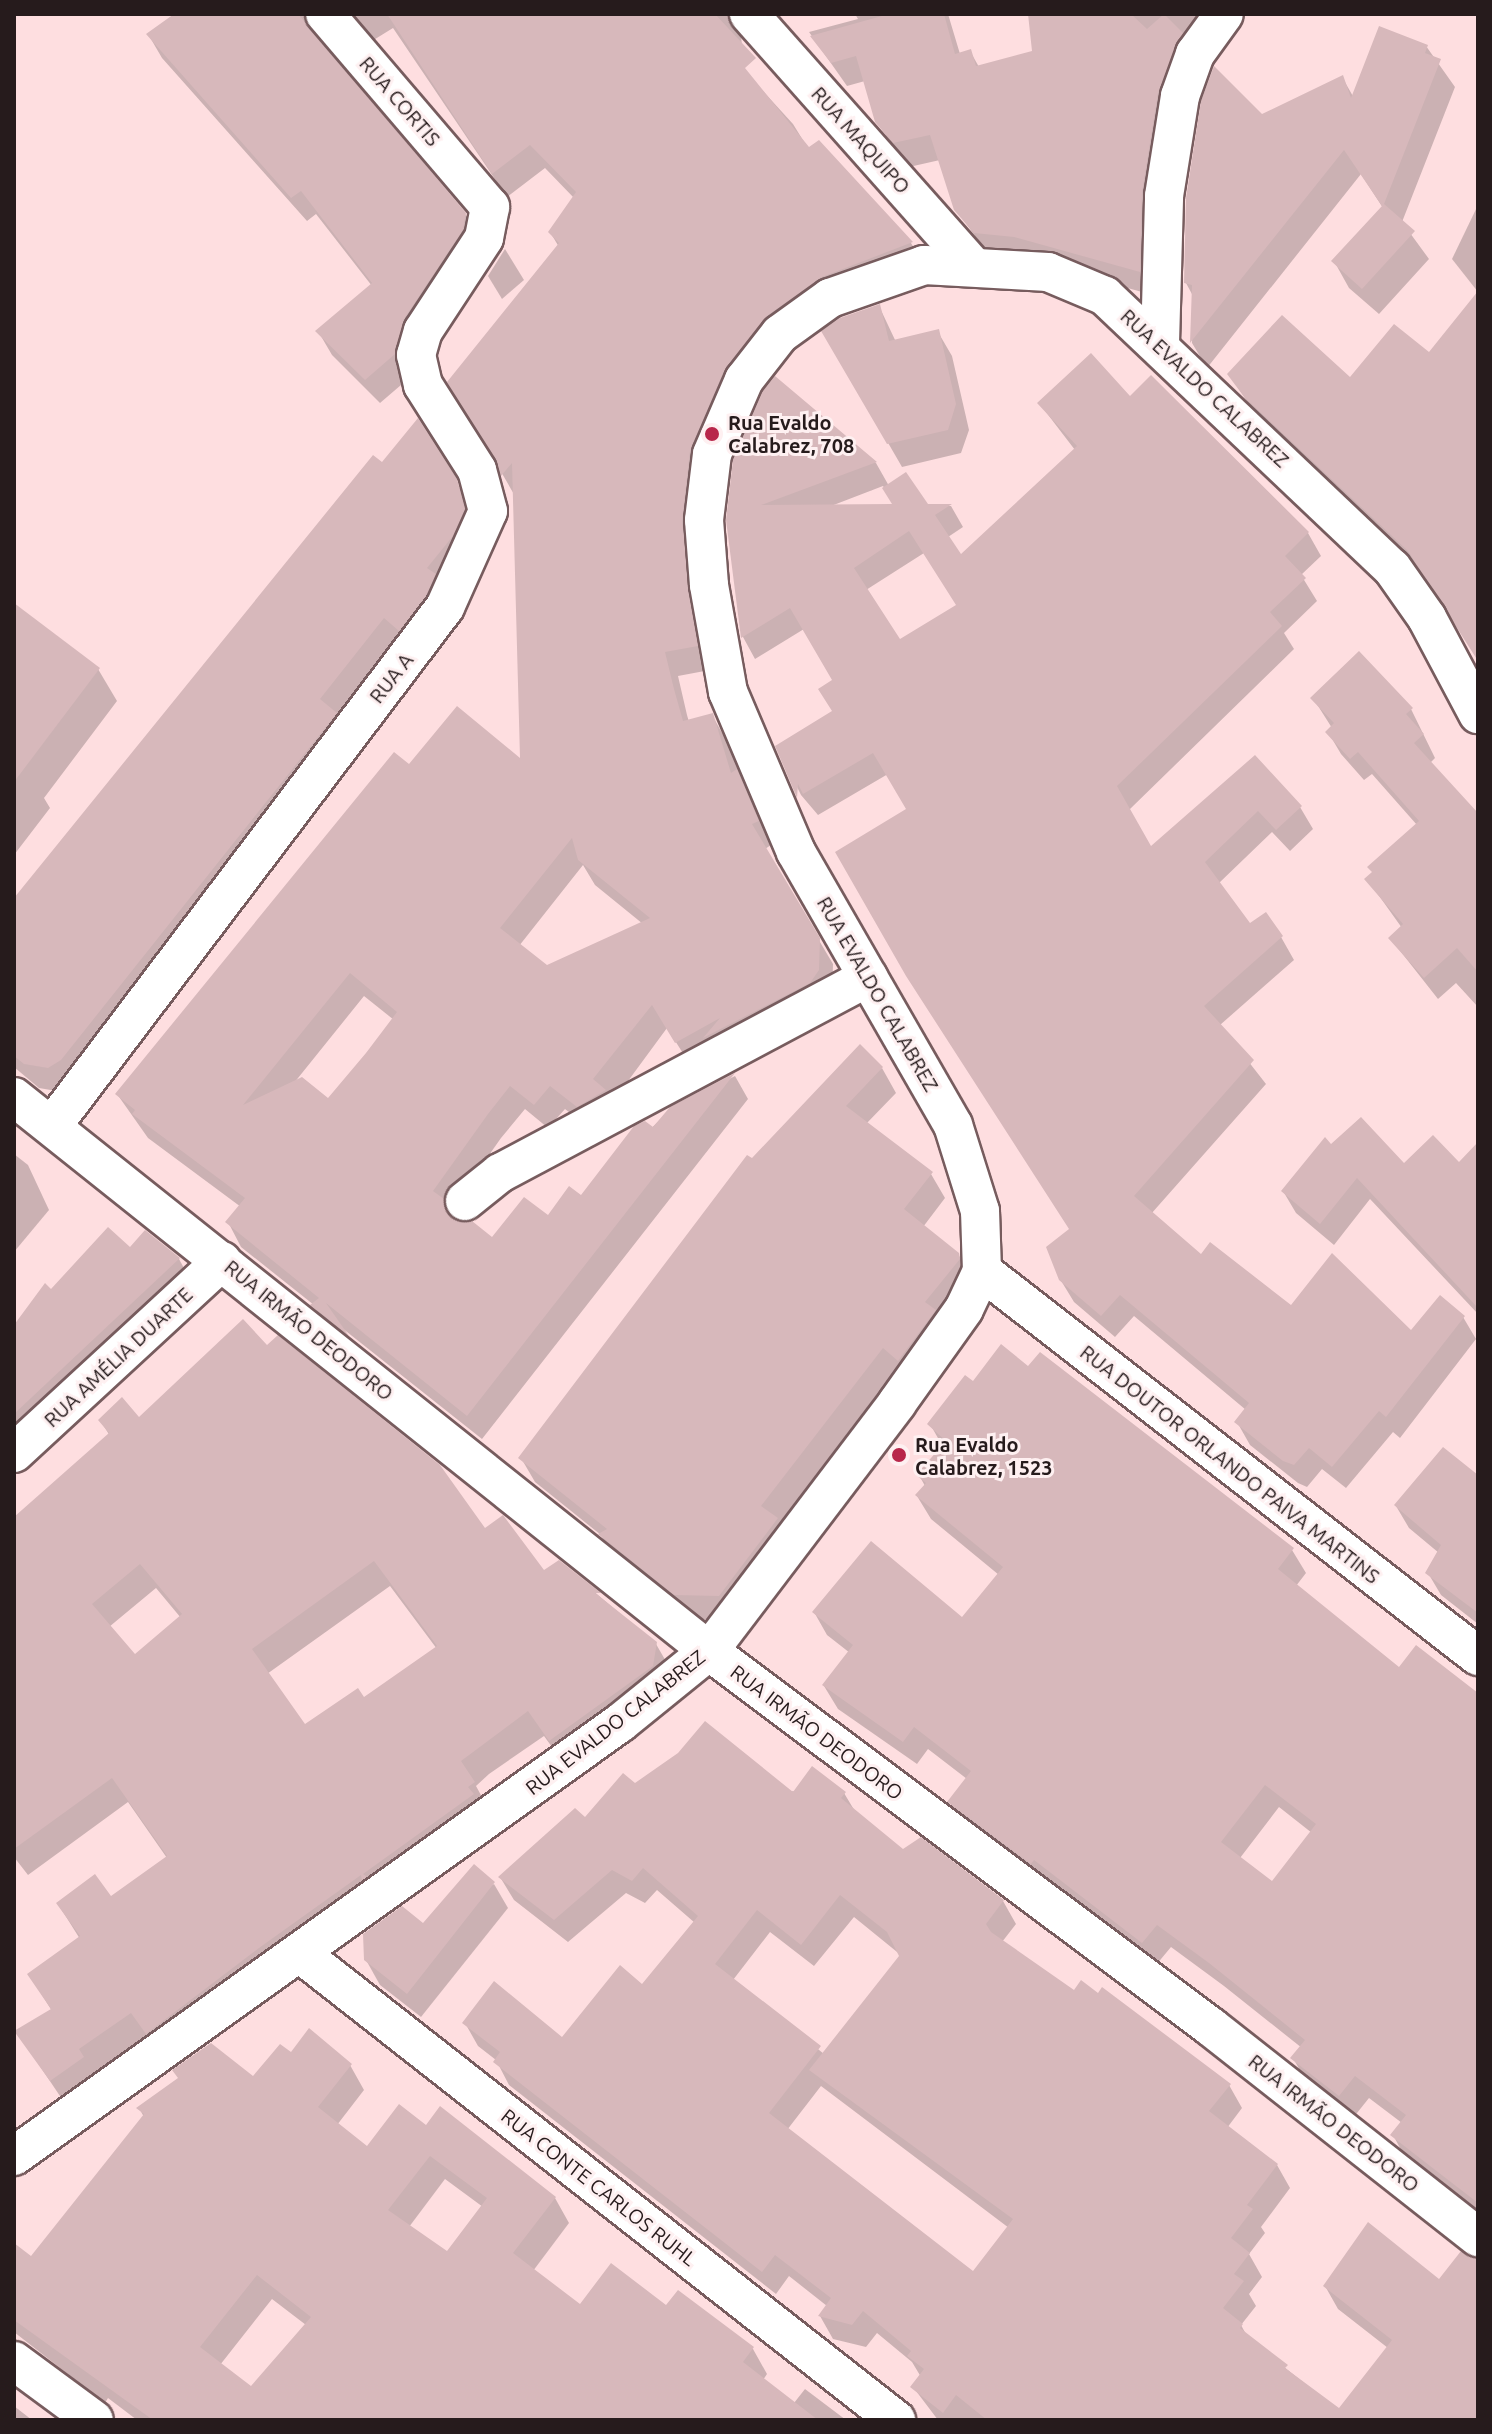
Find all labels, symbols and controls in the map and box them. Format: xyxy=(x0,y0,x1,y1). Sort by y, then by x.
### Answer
street label: RUA CORTIS xyxy=(355,51,445,151)
street label: RUA MAQUIPO xyxy=(807,82,915,198)
street label: RUA EVALDO CALABREZ xyxy=(1116,304,1294,472)
place label: Rua Evaldo Calabrez, 708 xyxy=(728,410,854,457)
marker: Rua Evaldo Calabrez, 708 xyxy=(703,425,721,443)
street label: RUA A xyxy=(364,648,418,708)
street label: RUA EVALDO CALABREZ xyxy=(812,892,944,1096)
street label: RUA IRMÃO DEODORO xyxy=(220,1255,398,1405)
street label: RUA AMÉLIA DUARTE xyxy=(39,1282,197,1432)
street label: RUA DOUTOR ORLANDO PAIVA MARTINS xyxy=(1076,1340,1384,1588)
place label: Rua Evaldo Calabrez, 1523 xyxy=(915,1432,1052,1479)
marker: Rua Evaldo Calabrez, 1523 xyxy=(890,1446,908,1464)
street label: RUA EVALDO CALABREZ xyxy=(520,1644,710,1800)
street label: RUA IRMÃO DEODORO xyxy=(726,1659,908,1805)
street label: RUA IRMÃO DEODORO xyxy=(1244,2049,1424,2197)
street label: RUA CONTE CARLOS RUHL xyxy=(497,2103,701,2271)

